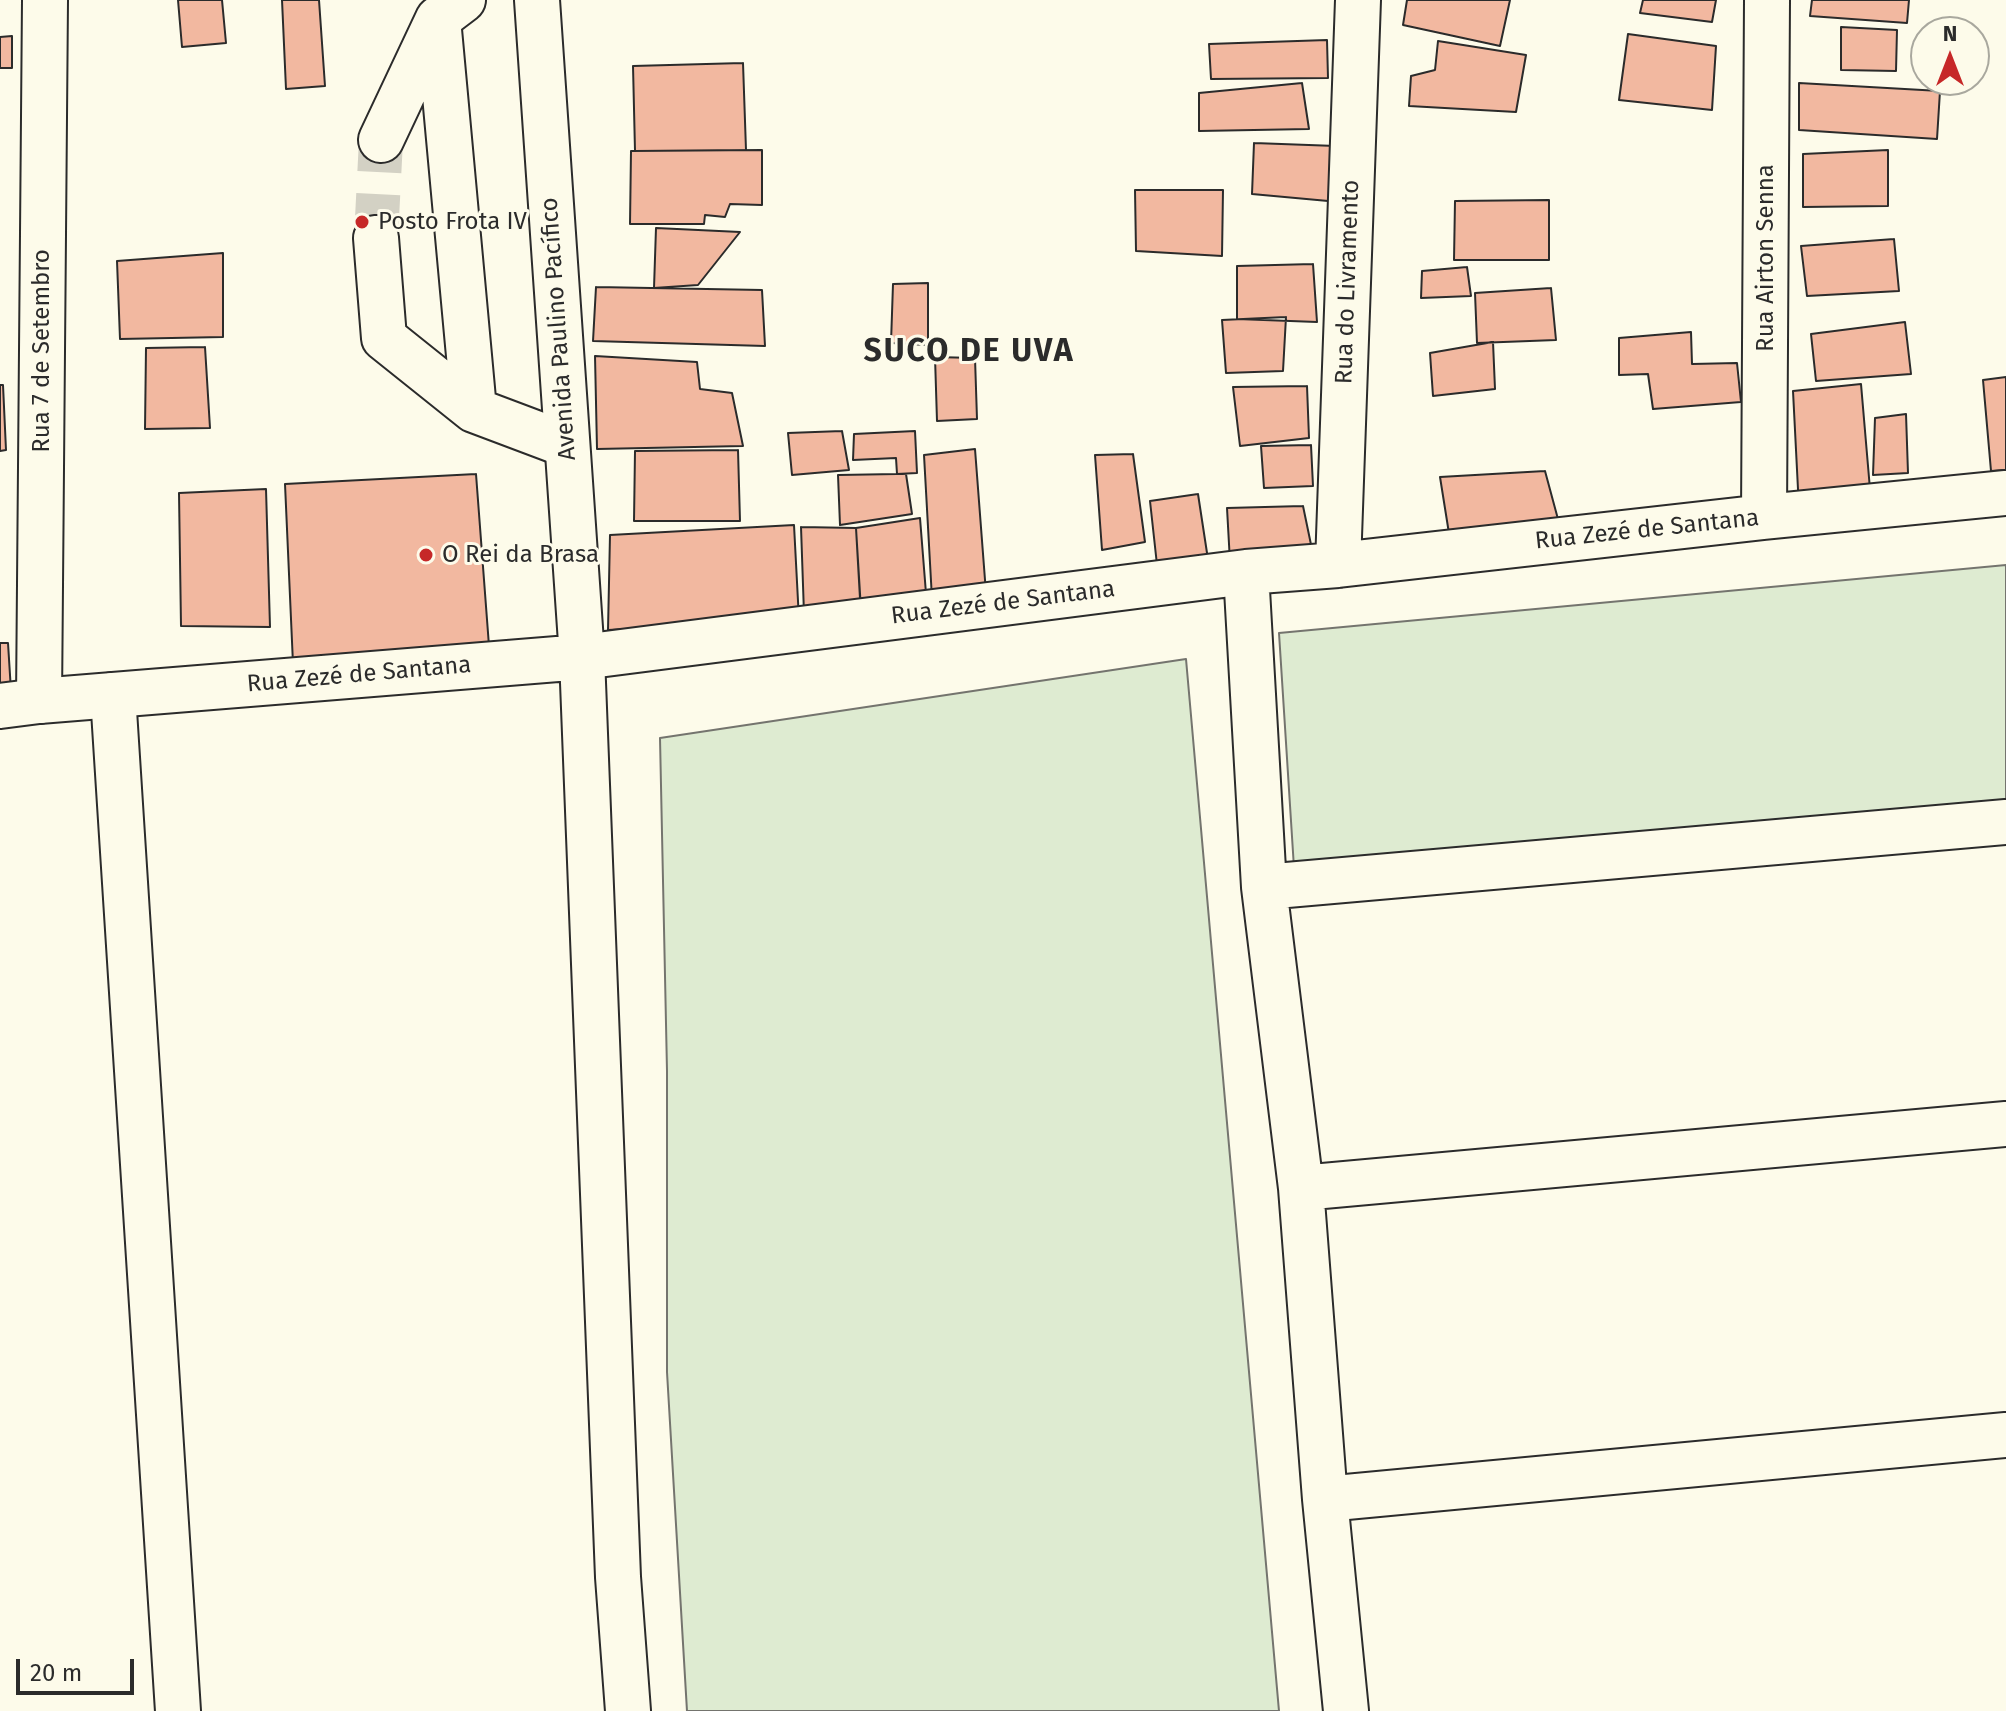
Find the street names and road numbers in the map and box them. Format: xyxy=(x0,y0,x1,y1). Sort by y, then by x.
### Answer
street label: Rua Airton Senna xyxy=(1752,164,1780,352)
street label: Rua do Livramento xyxy=(1330,179,1366,385)
street label: Avenida Paulino Pacífico xyxy=(535,196,583,462)
street label: Rua 7 de Setembro xyxy=(28,249,56,453)
street label: Rua Zezé de Santana xyxy=(1533,504,1761,556)
street label: Rua Zezé de Santana xyxy=(889,575,1117,631)
street label: Rua Zezé de Santana xyxy=(246,651,472,699)

